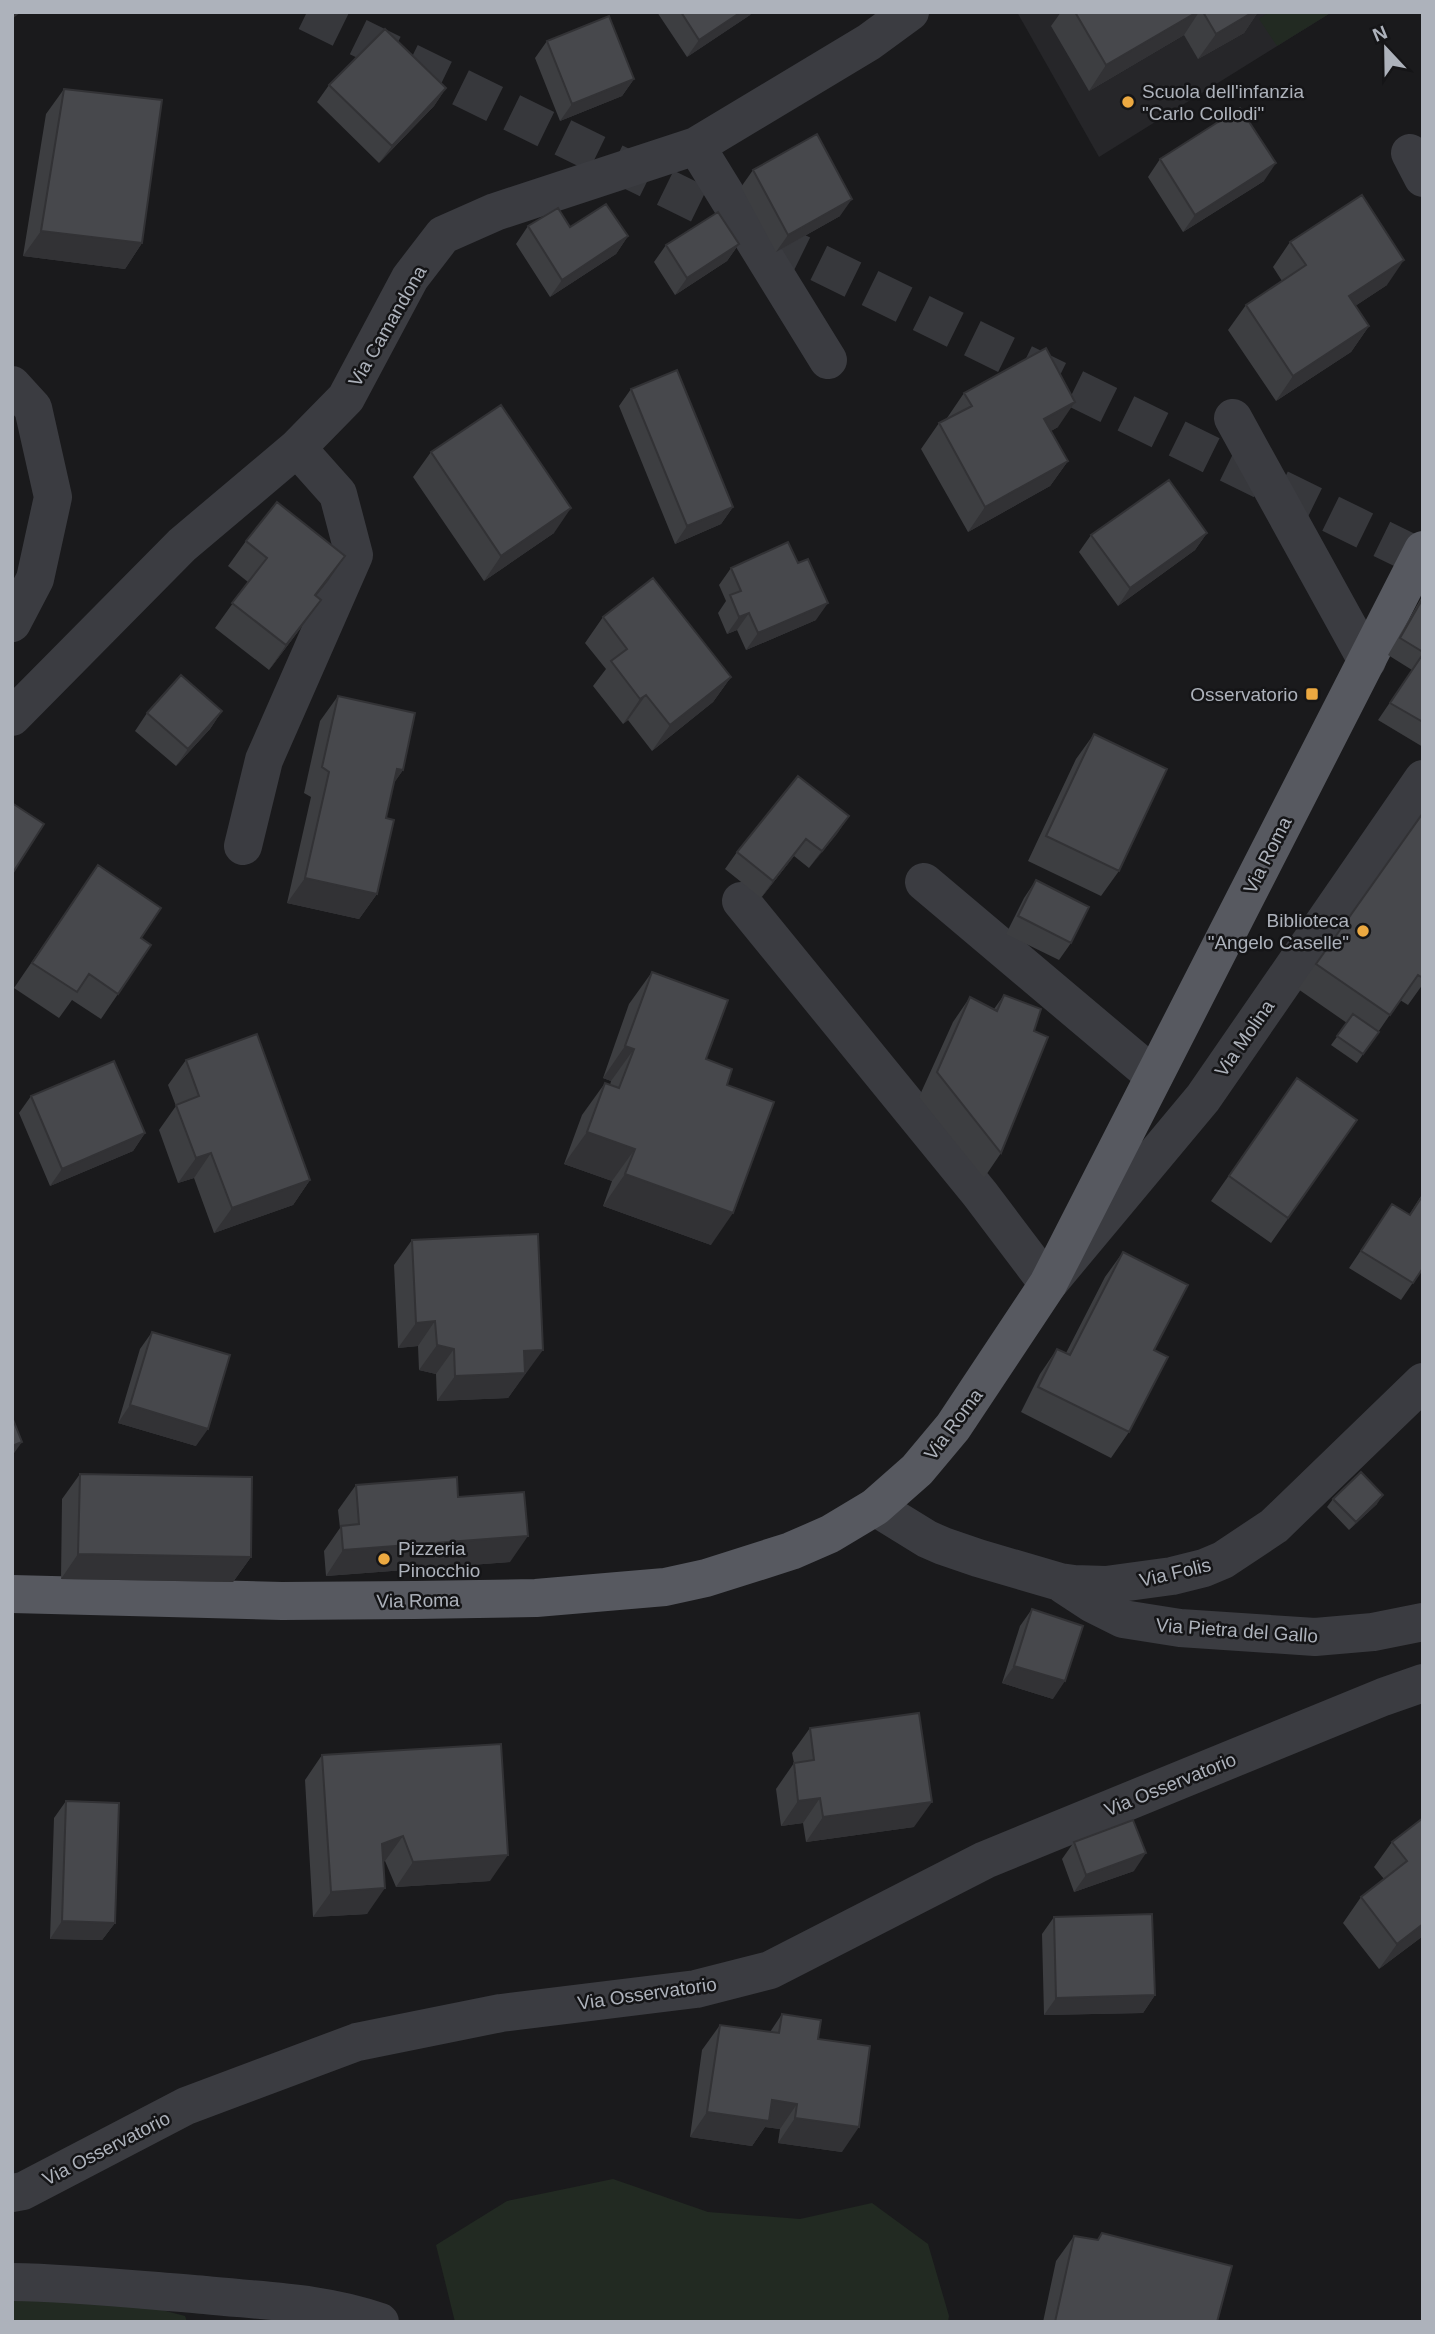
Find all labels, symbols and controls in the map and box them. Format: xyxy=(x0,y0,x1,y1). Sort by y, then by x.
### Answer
north arrow xyxy=(1351,14,1421,84)
text: N xyxy=(1370,21,1390,46)
place label: Scuola dell'infanzia "Carlo Collodi" xyxy=(1142,81,1304,124)
marker: Scuola dell'infanzia "Carlo Collodi" xyxy=(1120,94,1136,110)
street label: Via Camandona xyxy=(344,262,431,390)
place label: Osservatorio xyxy=(1190,684,1298,705)
marker: Osservatorio xyxy=(1304,686,1320,702)
street label: Via Roma xyxy=(1239,813,1296,897)
place label: Biblioteca "Angelo Caselle" xyxy=(1208,910,1349,953)
marker: Biblioteca "Angelo Caselle" xyxy=(1355,923,1371,939)
street label: Via Molina xyxy=(1210,996,1279,1081)
street label: Via Roma xyxy=(920,1384,987,1464)
place label: Pizzeria Pinocchio xyxy=(398,1538,480,1581)
marker: Pizzeria Pinocchio xyxy=(376,1551,392,1567)
street label: Via Folis xyxy=(1137,1554,1213,1591)
street label: Via Roma xyxy=(376,1589,460,1612)
street label: Via Pietra del Gallo xyxy=(1155,1614,1319,1647)
street label: Via Osservatorio xyxy=(1101,1748,1239,1820)
street label: Via Osservatorio xyxy=(576,1973,718,2014)
street label: Via Osservatorio xyxy=(39,2107,173,2190)

